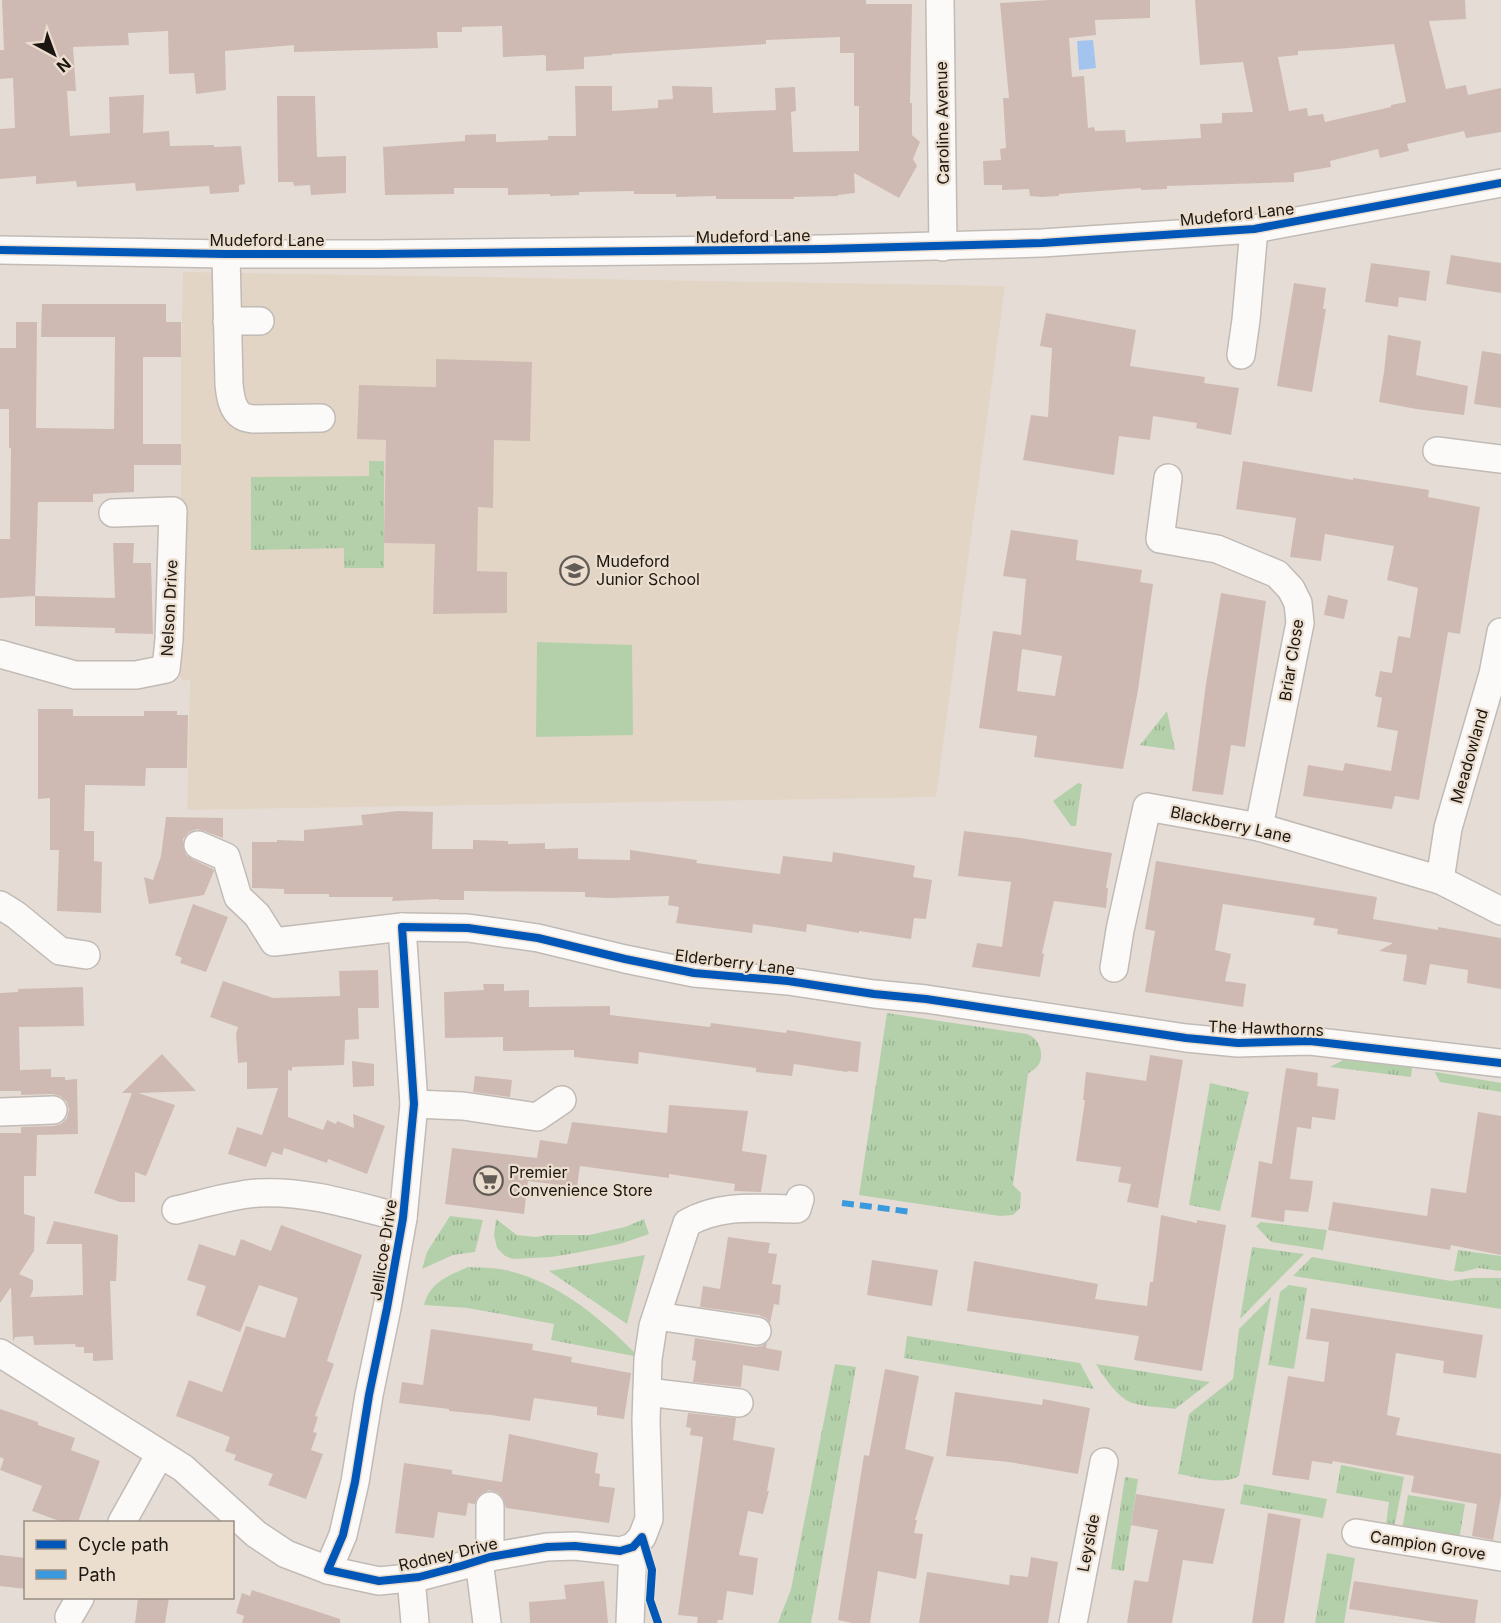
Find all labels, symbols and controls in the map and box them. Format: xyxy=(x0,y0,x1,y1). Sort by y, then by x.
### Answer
north arrow xyxy=(24,24,84,84)
text: N xyxy=(53,54,75,77)
street label: Caroline Avenue xyxy=(931,61,953,185)
street label: Mudeford Lane xyxy=(1179,198,1295,230)
street label: Mudeford Lane xyxy=(695,225,811,247)
street label: Mudeford Lane xyxy=(210,230,324,250)
place label: Mudeford Junior School xyxy=(596,551,700,589)
school or university icon: Mudeford Junior School xyxy=(559,554,591,586)
street label: Nelson Drive xyxy=(156,559,182,657)
street label: Briar Close xyxy=(1275,617,1307,703)
street label: Meadowland xyxy=(1446,707,1492,805)
street label: Blackberry Lane xyxy=(1169,801,1293,847)
street label: Elderberry Lane xyxy=(674,945,796,979)
street label: The Hawthorns xyxy=(1208,1016,1324,1040)
place label: Premier Convenience Store xyxy=(509,1162,653,1200)
supermarket icon: Premier Convenience Store xyxy=(472,1165,504,1197)
street label: Jellicoe Drive xyxy=(365,1198,401,1302)
street label: Leyside xyxy=(1073,1512,1103,1574)
legend xyxy=(24,1521,234,1599)
street label: Campion Grove xyxy=(1369,1526,1487,1564)
street label: Rodney Drive xyxy=(396,1533,500,1575)
text: Cycle path xyxy=(78,1534,169,1555)
text: Path xyxy=(78,1564,116,1585)

